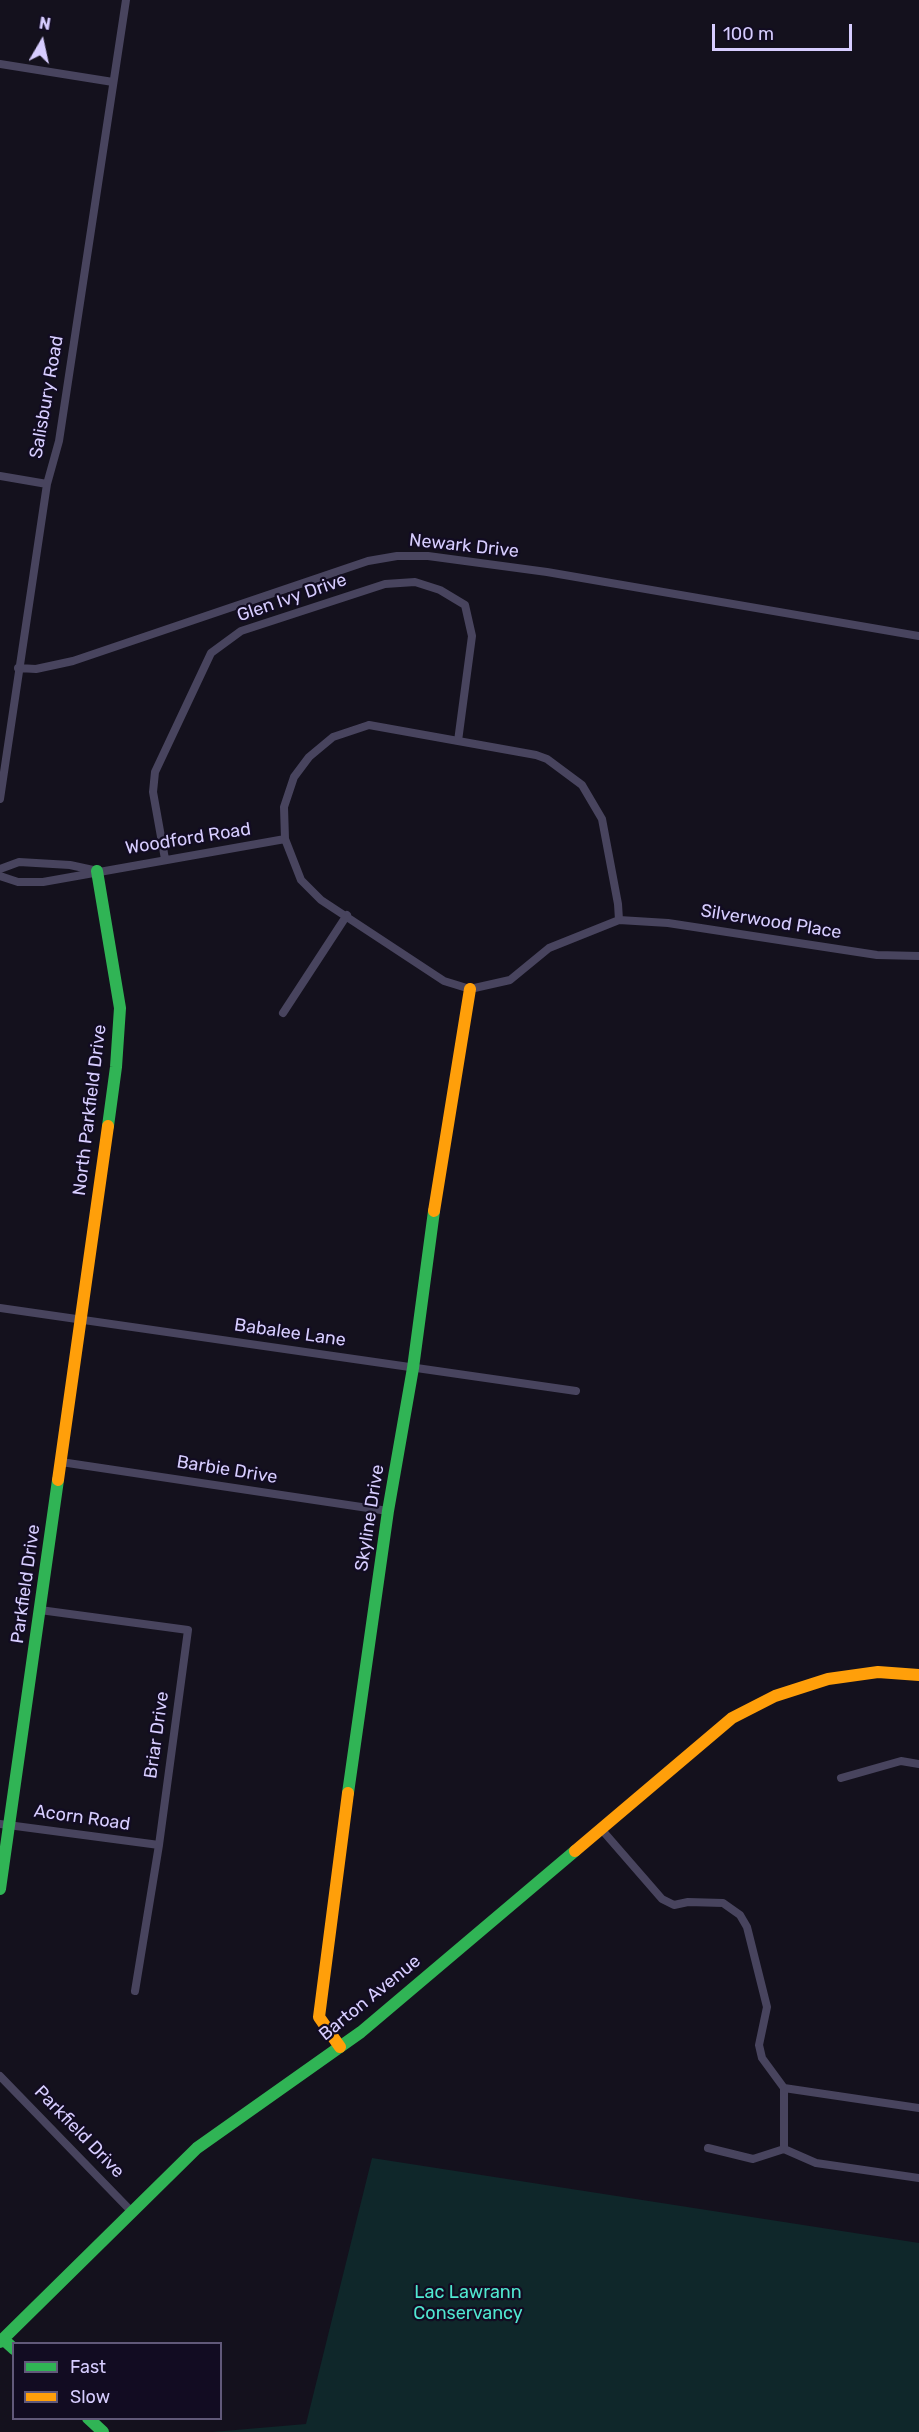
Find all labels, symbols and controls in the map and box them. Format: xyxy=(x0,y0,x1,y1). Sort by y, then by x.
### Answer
north arrow xyxy=(12,12,72,72)
scale bar xyxy=(715,12,854,50)
text: N xyxy=(38,13,52,34)
text: 100 m xyxy=(723,23,774,45)
street label: Salisbury Road xyxy=(26,334,68,460)
street label: Newark Drive xyxy=(408,529,520,563)
street label: Glen Ivy Drive xyxy=(234,569,350,627)
street label: Woodford Road xyxy=(124,818,252,860)
street label: Silverwood Place xyxy=(699,900,843,944)
street label: North Parkfield Drive xyxy=(69,1023,111,1197)
street label: Babalee Lane xyxy=(233,1314,347,1352)
street label: Barbie Drive xyxy=(175,1451,279,1489)
street label: Skyline Drive xyxy=(351,1463,389,1573)
street label: Parkfield Drive xyxy=(7,1523,45,1645)
street label: Briar Drive xyxy=(140,1690,174,1780)
street label: Acorn Road xyxy=(32,1801,132,1835)
street label: Barton Avenue xyxy=(315,1950,425,2046)
street label: Parkfield Drive xyxy=(29,2081,129,2183)
park label: Lac Lawrann Conservancy xyxy=(413,2282,523,2324)
legend xyxy=(12,2342,222,2420)
text: Fast xyxy=(70,2356,106,2378)
text: Slow xyxy=(70,2386,110,2408)

